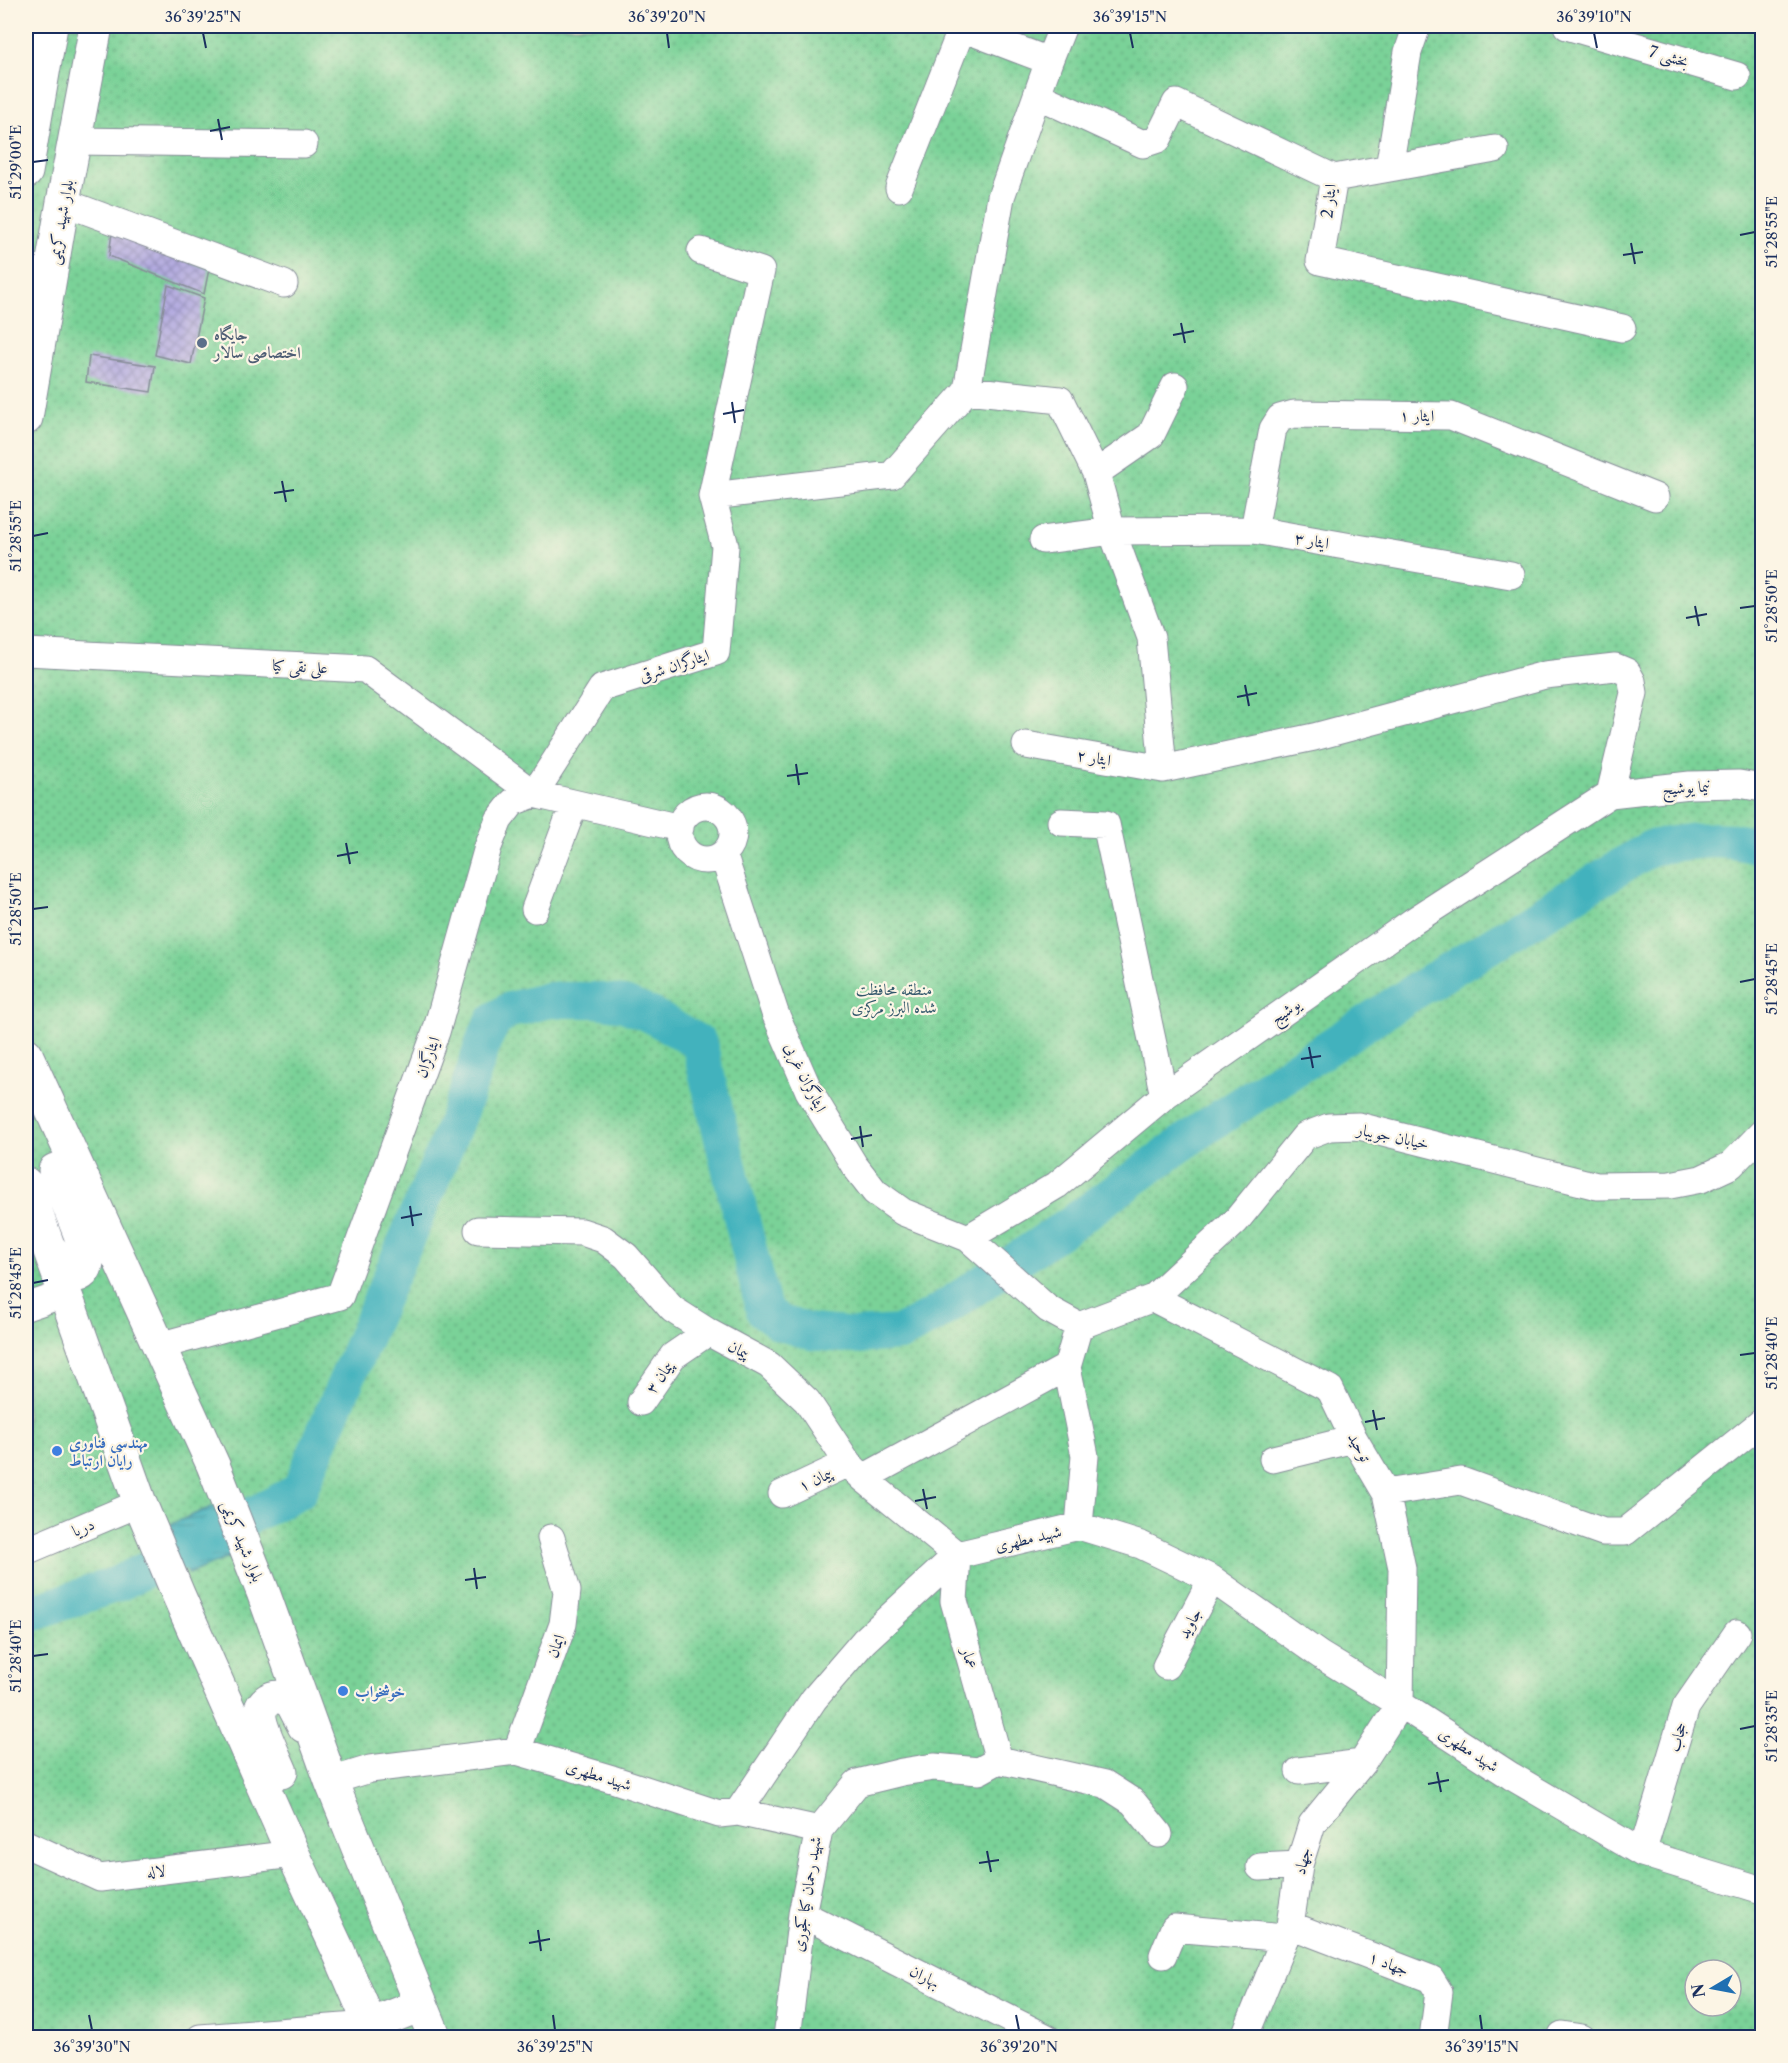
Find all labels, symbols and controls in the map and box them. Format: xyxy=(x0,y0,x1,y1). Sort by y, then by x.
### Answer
text: 36°39'25"N xyxy=(165,7,241,26)
text: 36°39'20"N xyxy=(628,7,706,26)
text: 36°39'15"N xyxy=(1093,7,1167,26)
text: 36°39'10"N xyxy=(1556,7,1632,26)
street label: بخشی 7 xyxy=(1646,41,1691,73)
text: 51°29'00"E xyxy=(6,125,25,199)
street label: بلوار شهید کریمی xyxy=(43,178,79,266)
street label: ایثار 2 xyxy=(1316,183,1341,219)
text: 51°28'55"E xyxy=(1762,196,1781,268)
place label: جایگاه اختصاصی سالار xyxy=(212,324,301,364)
marker: جایگاه اختصاصی سالار xyxy=(195,336,209,350)
street label: ایثار ۱ xyxy=(1400,405,1434,426)
text: 51°28'55"E xyxy=(6,500,25,572)
street label: ایثار ۳ xyxy=(1293,527,1331,554)
text: 51°28'50"E xyxy=(1762,569,1781,643)
street label: ایثارگران شرقی xyxy=(636,644,712,687)
street label: علی نقی کیا xyxy=(272,655,328,679)
street label: ایثار ۲ xyxy=(1075,744,1113,771)
street label: نیما یوشیج xyxy=(1661,775,1711,804)
text: 51°28'50"E xyxy=(6,872,25,946)
text: 51°28'45"E xyxy=(1762,943,1781,1015)
park label: منطقه محافظت شده البرز مرکزی xyxy=(851,979,937,1019)
street label: یوشیج xyxy=(1266,993,1307,1032)
street label: ایثارگران xyxy=(410,1034,445,1081)
street label: ایثارگران غربی xyxy=(779,1039,831,1116)
street label: خیابان جویبار xyxy=(1353,1118,1431,1154)
text: 51°28'45"E xyxy=(6,1247,25,1319)
text: 51°28'40"E xyxy=(1762,1316,1781,1390)
street label: پیمان xyxy=(725,1335,754,1363)
street label: پیمان ۳ xyxy=(641,1356,678,1397)
street label: توحید xyxy=(1343,1429,1377,1466)
place label: مهندسی فناوری رایان ارتباط xyxy=(69,1432,147,1471)
marker: مهندسی فناوری رایان ارتباط xyxy=(50,1444,64,1458)
street label: پیمان ۱ xyxy=(795,1462,836,1495)
street label: بلوار شهید کریمی xyxy=(216,1497,268,1585)
street label: دریا xyxy=(69,1513,98,1541)
street label: شهید مطهری xyxy=(993,1521,1063,1556)
street label: جاوید xyxy=(1173,1604,1205,1642)
text: 51°28'40"E xyxy=(6,1619,25,1693)
street label: ایمان xyxy=(542,1632,568,1660)
street label: عمار xyxy=(957,1643,983,1671)
place label: خوشخواب xyxy=(355,1681,405,1702)
marker: خوشخواب xyxy=(336,1684,350,1698)
text: 51°28'35"E xyxy=(1762,1690,1781,1762)
street label: حجاب xyxy=(1663,1720,1692,1754)
street label: شهید مطهری xyxy=(1435,1722,1503,1777)
street label: شهید مطهری xyxy=(563,1756,634,1795)
street label: شهید رحمان کیا کجوری xyxy=(787,1835,826,1953)
street label: جهاد xyxy=(1289,1845,1315,1877)
street label: لاله xyxy=(145,1860,167,1882)
street label: جهاد ۱ xyxy=(1366,1946,1412,1980)
north arrow xyxy=(1683,1958,1743,2018)
street label: بهاران xyxy=(906,1960,943,1993)
text: N xyxy=(1687,1982,1709,1999)
text: 36°39'30"N xyxy=(53,2037,131,2056)
text: 36°39'25"N xyxy=(517,2037,593,2056)
text: 36°39'20"N xyxy=(980,2037,1058,2056)
text: 36°39'15"N xyxy=(1445,2037,1519,2056)

